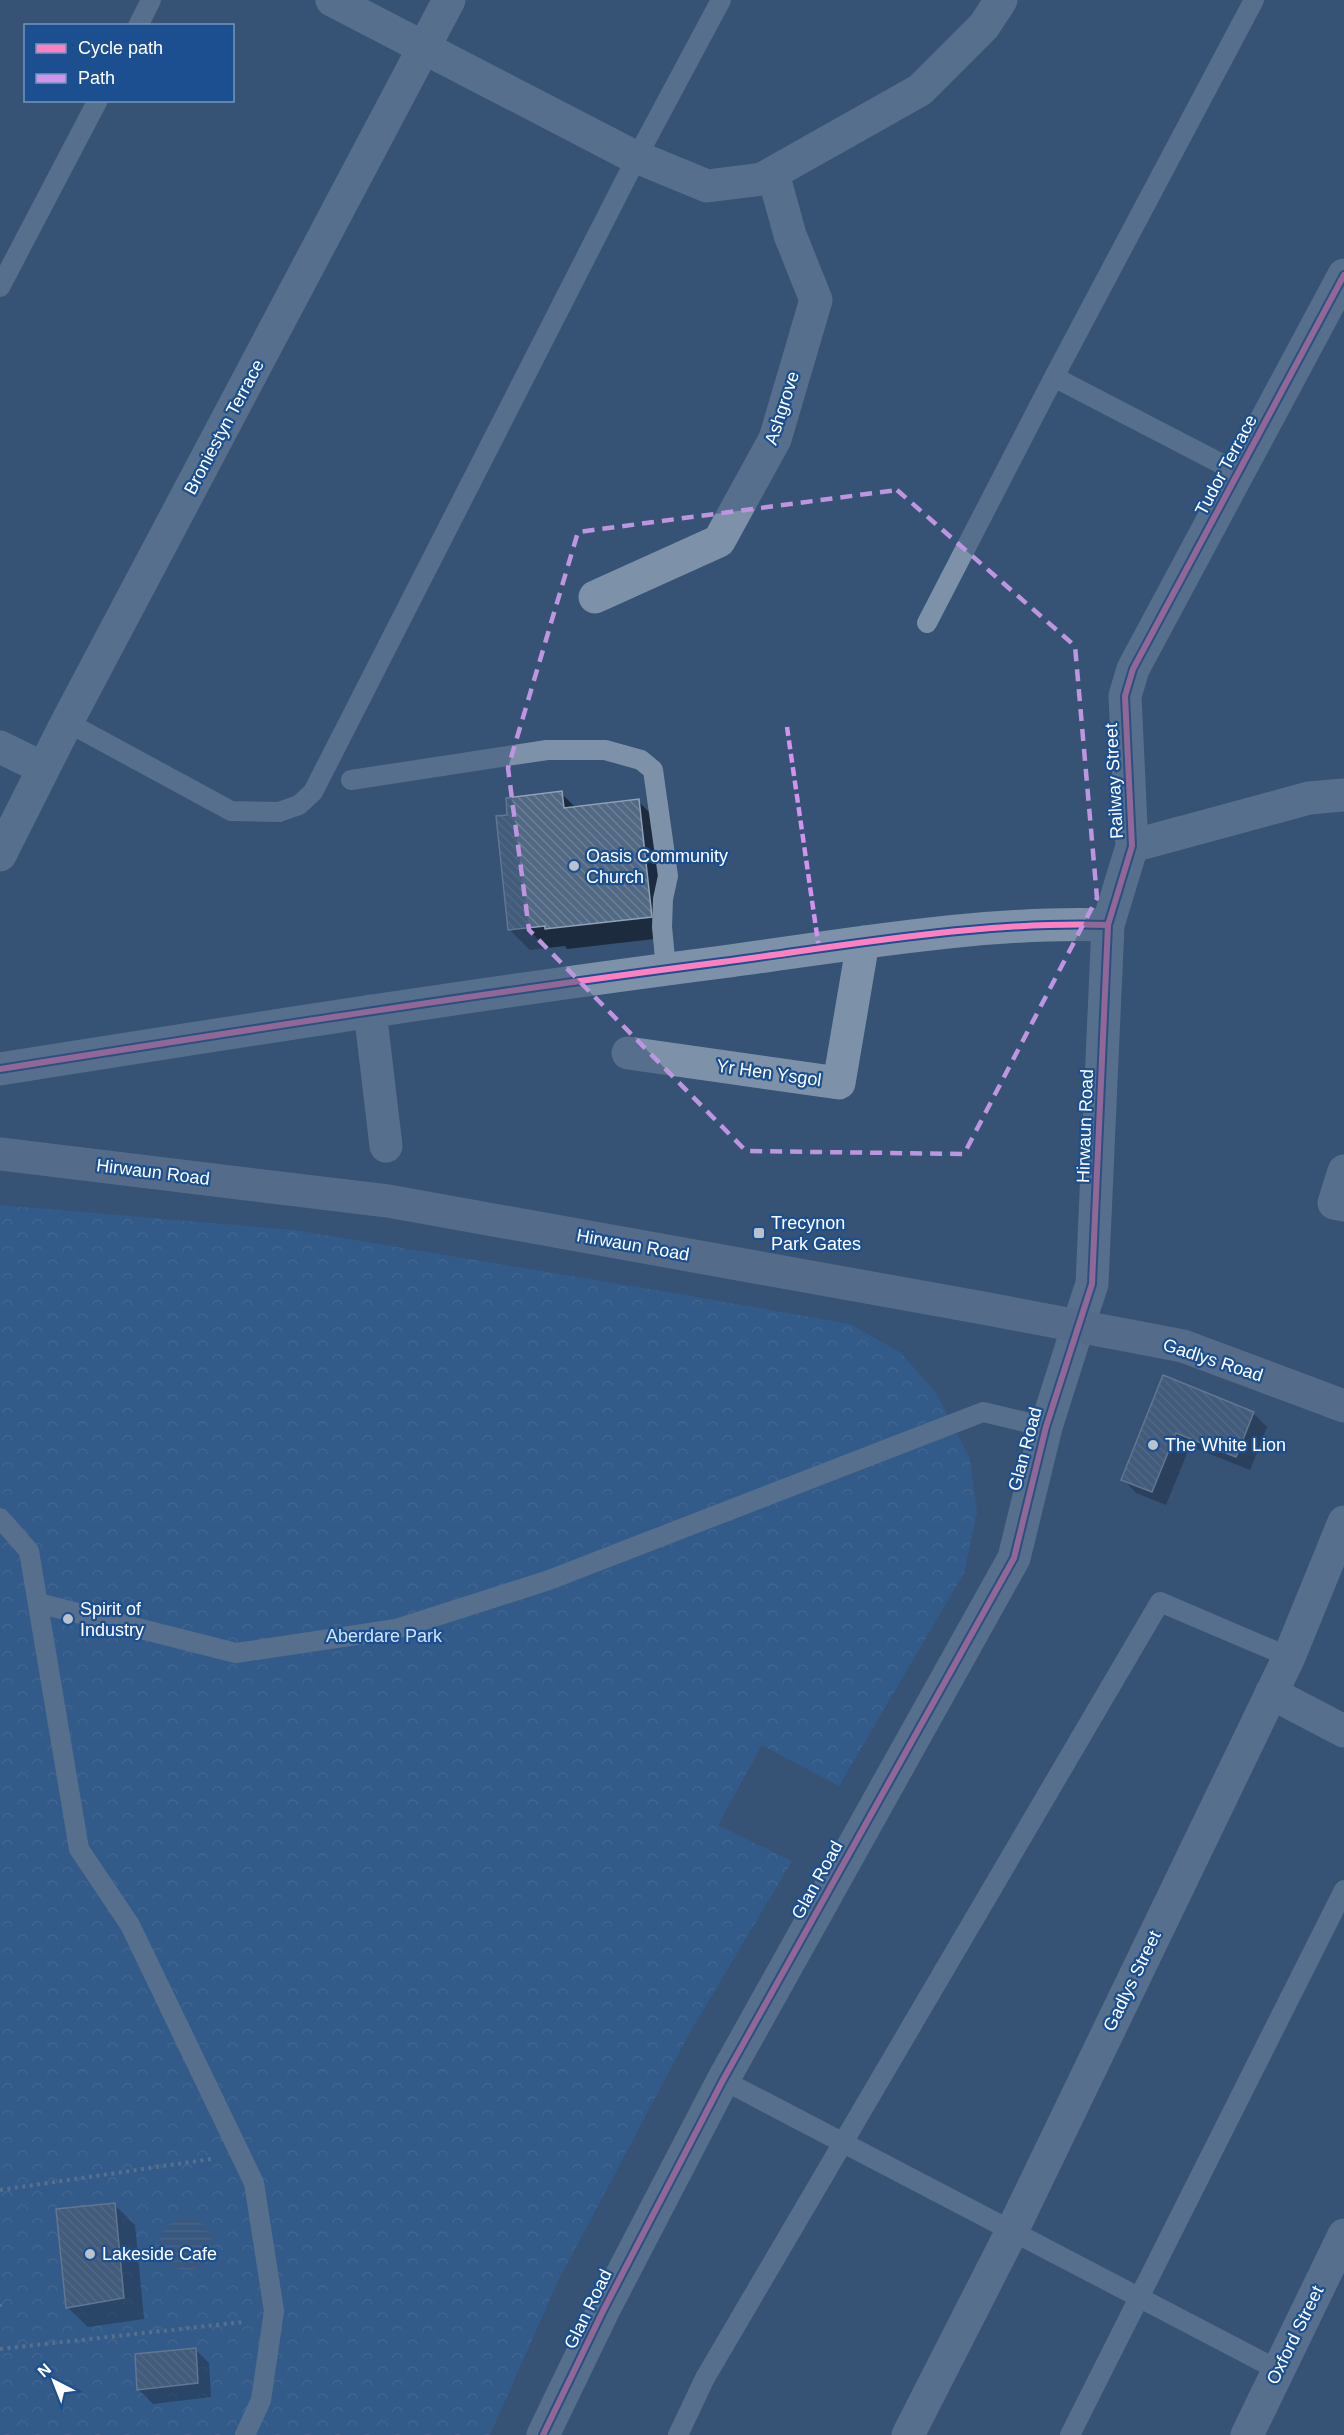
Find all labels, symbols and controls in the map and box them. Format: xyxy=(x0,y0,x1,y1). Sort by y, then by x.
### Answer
legend xyxy=(24,24,234,102)
text: Cycle path xyxy=(78,38,163,58)
text: Path xyxy=(78,68,115,88)
street label: Broniestyn Terrace xyxy=(180,356,268,498)
street label: Ashgrove xyxy=(761,369,803,447)
street label: Tudor Terrace xyxy=(1191,411,1261,519)
street label: Railway Street xyxy=(1101,723,1127,839)
place label: Oasis Community Church xyxy=(586,846,728,887)
marker: Oasis Community Church xyxy=(567,859,581,873)
street label: Yr Hen Ysgol xyxy=(715,1056,823,1090)
street label: Hirwaun Road xyxy=(1073,1069,1097,1183)
street label: Hirwaun Road xyxy=(95,1155,211,1189)
place label: Trecynon Park Gates xyxy=(771,1213,861,1254)
street label: Hirwaun Road xyxy=(575,1225,691,1265)
marker: Trecynon Park Gates xyxy=(752,1226,766,1240)
street label: Gadlys Road xyxy=(1160,1334,1266,1386)
street label: Glan Road xyxy=(1004,1405,1046,1493)
place label: The White Lion xyxy=(1165,1435,1286,1455)
marker: The White Lion xyxy=(1146,1438,1160,1452)
place label: Spirit of Industry xyxy=(80,1599,144,1640)
marker: Spirit of Industry xyxy=(61,1612,75,1626)
park label: Aberdare Park xyxy=(326,1626,443,1646)
street label: Glan Road xyxy=(787,1838,847,1922)
street label: Gadlys Street xyxy=(1099,1928,1165,2034)
place label: Lakeside Cafe xyxy=(102,2244,217,2264)
marker: Lakeside Cafe xyxy=(83,2247,97,2261)
street label: Glan Road xyxy=(560,2266,616,2352)
street label: Oxford Street xyxy=(1263,2283,1327,2387)
north arrow xyxy=(24,2351,84,2411)
text: N xyxy=(34,2360,54,2380)

